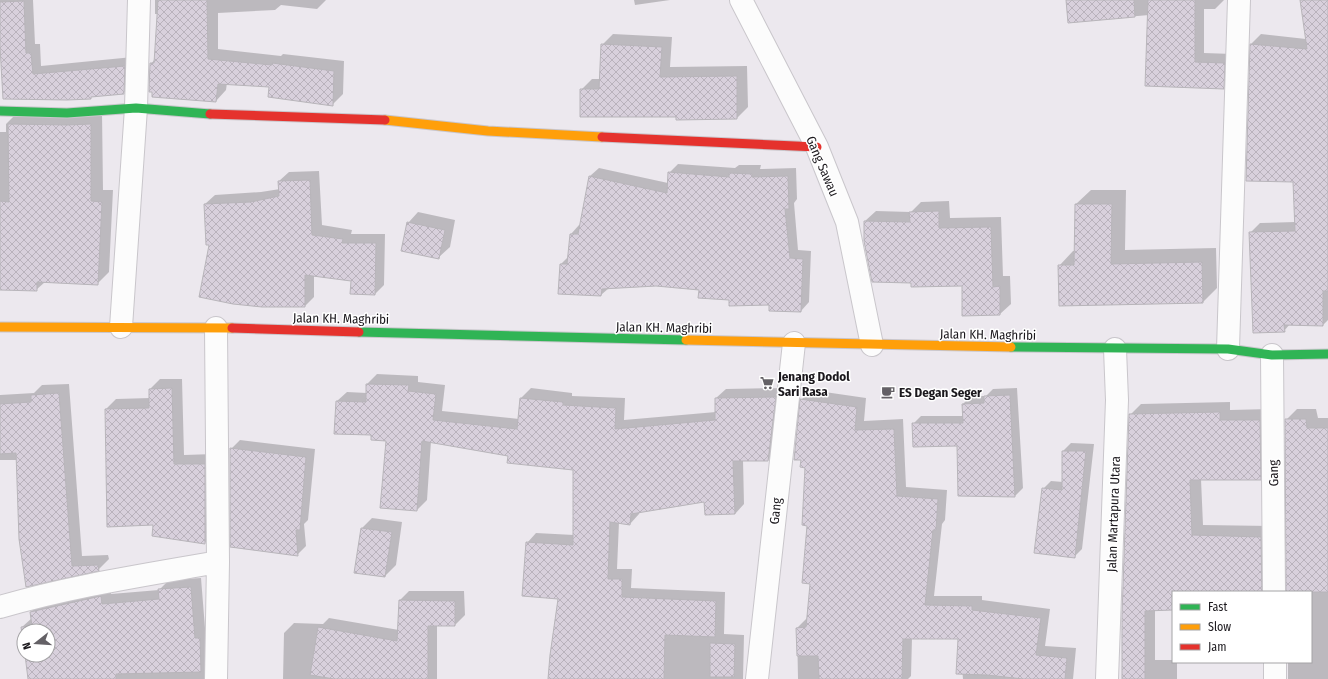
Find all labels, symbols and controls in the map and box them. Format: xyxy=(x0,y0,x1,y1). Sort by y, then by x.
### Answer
street label: Gang Sawau xyxy=(803,134,842,199)
street label: Jalan KH. Maghribi xyxy=(293,310,389,327)
street label: Jalan KH. Maghribi xyxy=(616,319,712,336)
street label: Jalan KH. Maghribi xyxy=(940,326,1036,343)
place label: Jenang Dodol Sari Rasa xyxy=(777,369,850,399)
supermarket icon: Jenang Dodol Sari Rasa xyxy=(759,375,775,391)
cafe icon: ES Degan Seger xyxy=(880,384,896,400)
place label: ES Degan Seger xyxy=(899,385,982,400)
street label: Jalan Martapura Utara xyxy=(1104,456,1123,572)
street label: Gang xyxy=(1266,459,1281,487)
street label: Gang xyxy=(767,496,784,525)
legend xyxy=(1172,591,1312,663)
text: Fast xyxy=(1208,600,1227,614)
text: Slow xyxy=(1208,620,1231,634)
north arrow xyxy=(16,623,56,663)
text: Jam xyxy=(1208,640,1226,654)
text: N xyxy=(20,641,34,651)

